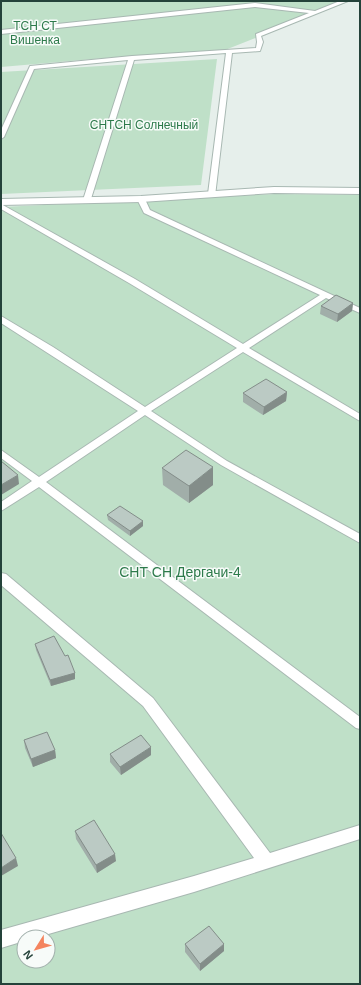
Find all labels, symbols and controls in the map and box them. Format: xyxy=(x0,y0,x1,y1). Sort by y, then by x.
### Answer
park label: ТСН СТ Вишенка xyxy=(10,19,60,47)
park label: СНТСН Солнечный xyxy=(90,118,198,132)
park label: СНТ СН Дергачи-4 xyxy=(119,564,241,580)
north arrow xyxy=(16,929,56,969)
text: N xyxy=(21,948,35,962)

